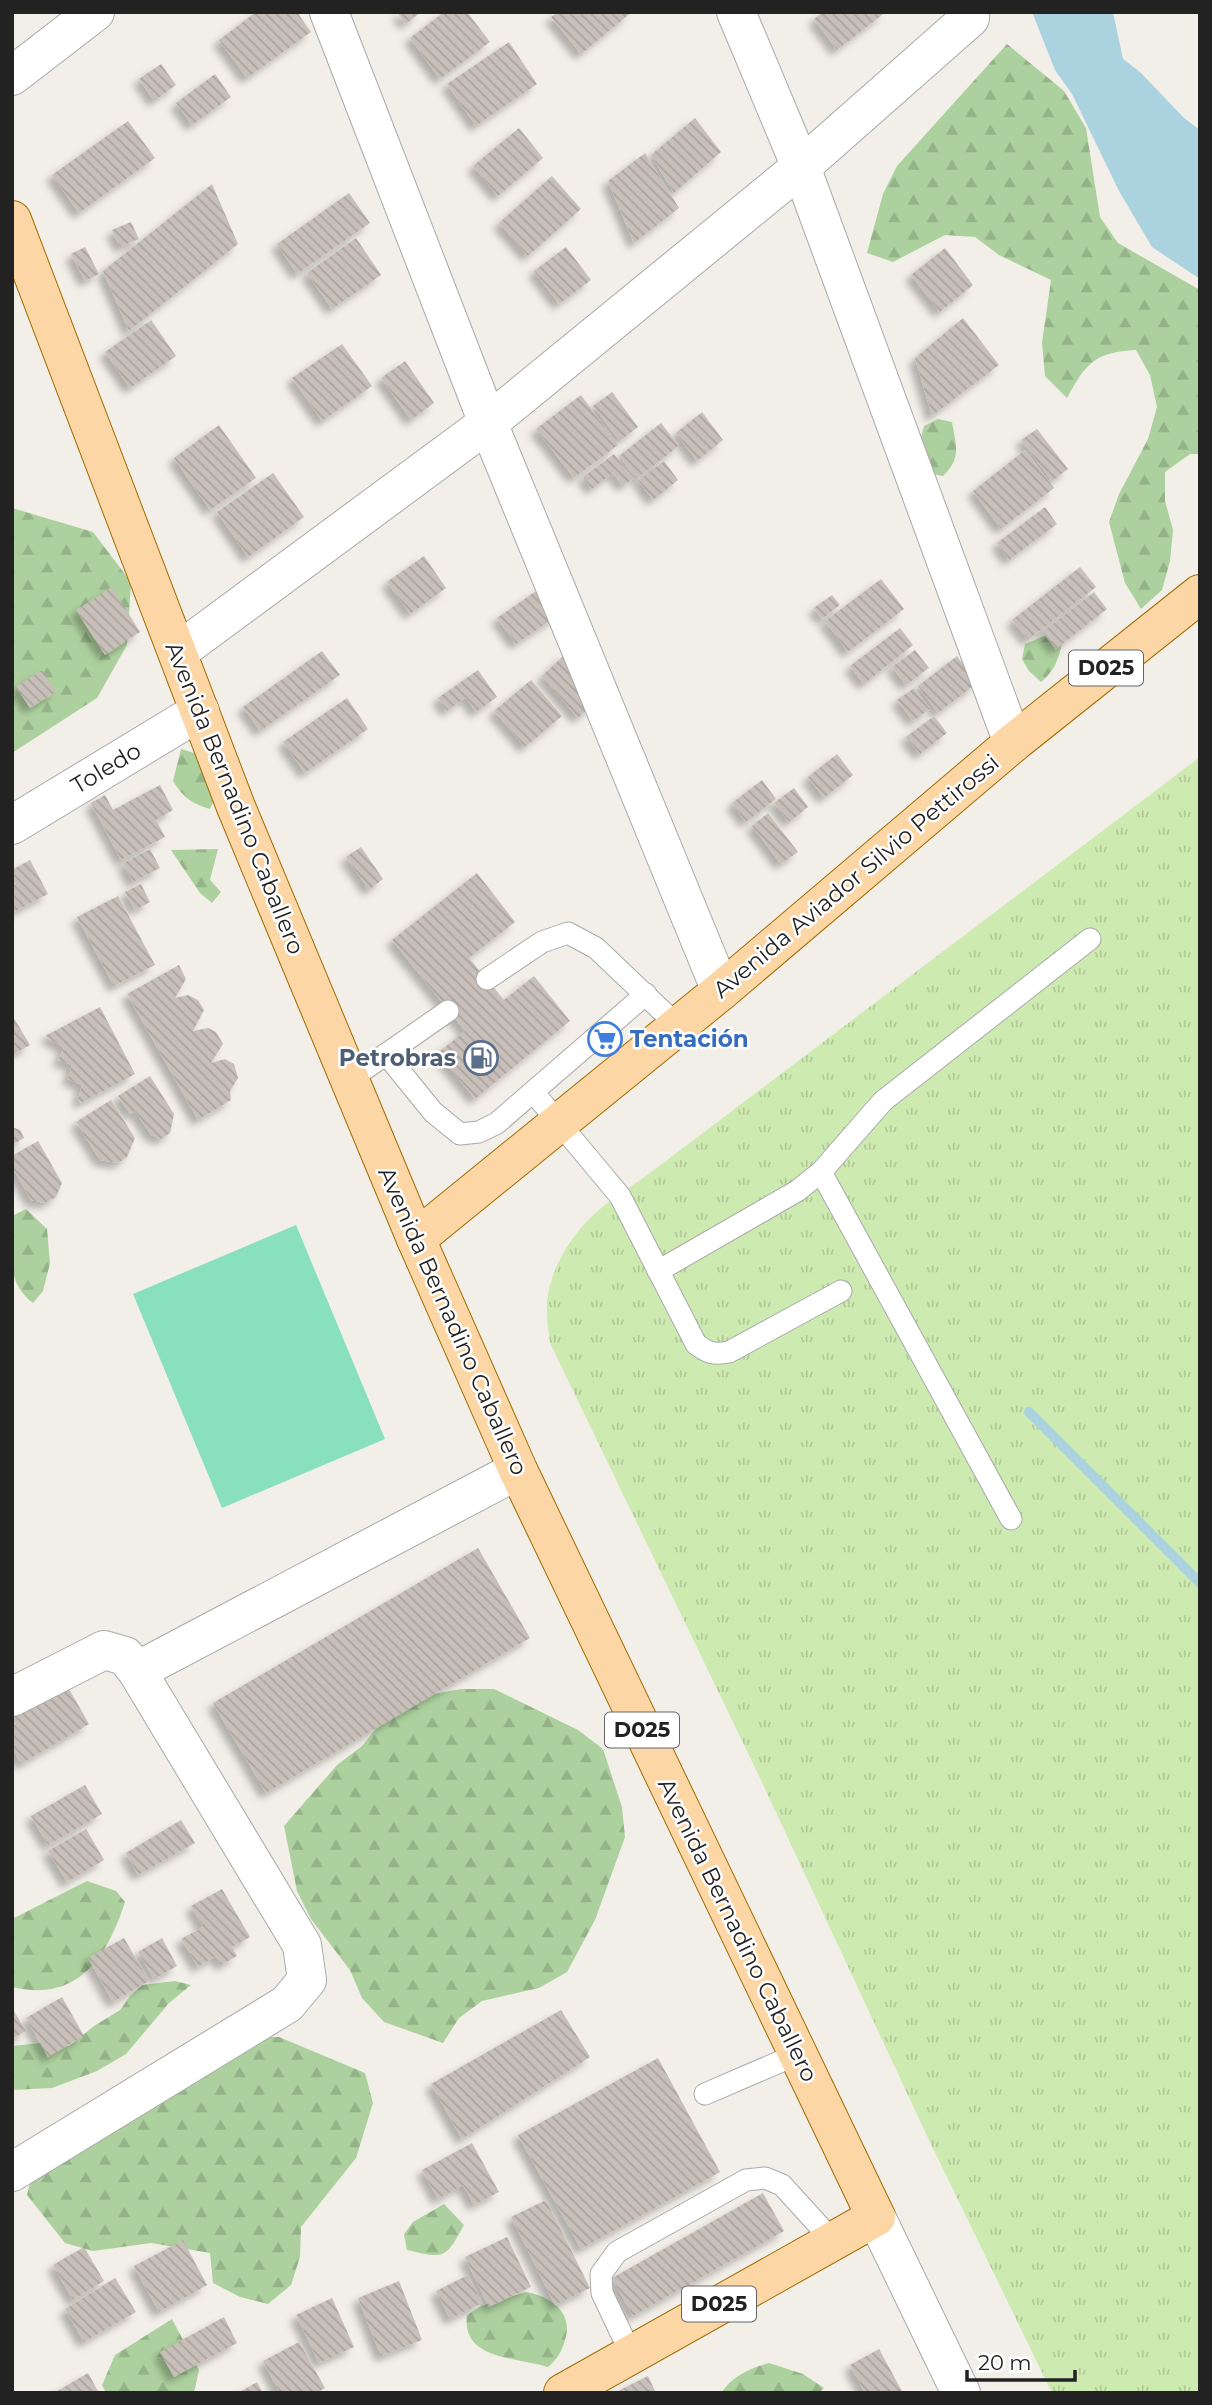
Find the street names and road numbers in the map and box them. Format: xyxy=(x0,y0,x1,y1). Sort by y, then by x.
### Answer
street label: Avenida Bernadino Caballero xyxy=(159,638,311,958)
road number: D025 xyxy=(1069,650,1143,686)
street label: Toledo xyxy=(66,736,146,800)
street label: Avenida Aviador Silvio Pettirossi xyxy=(707,748,1005,1004)
street label: Avenida Bernadino Caballero xyxy=(372,1163,534,1479)
road number: D025 xyxy=(605,1712,679,1748)
street label: Avenida Bernadino Caballero xyxy=(652,1774,824,2086)
road number: D025 xyxy=(682,2286,756,2322)

